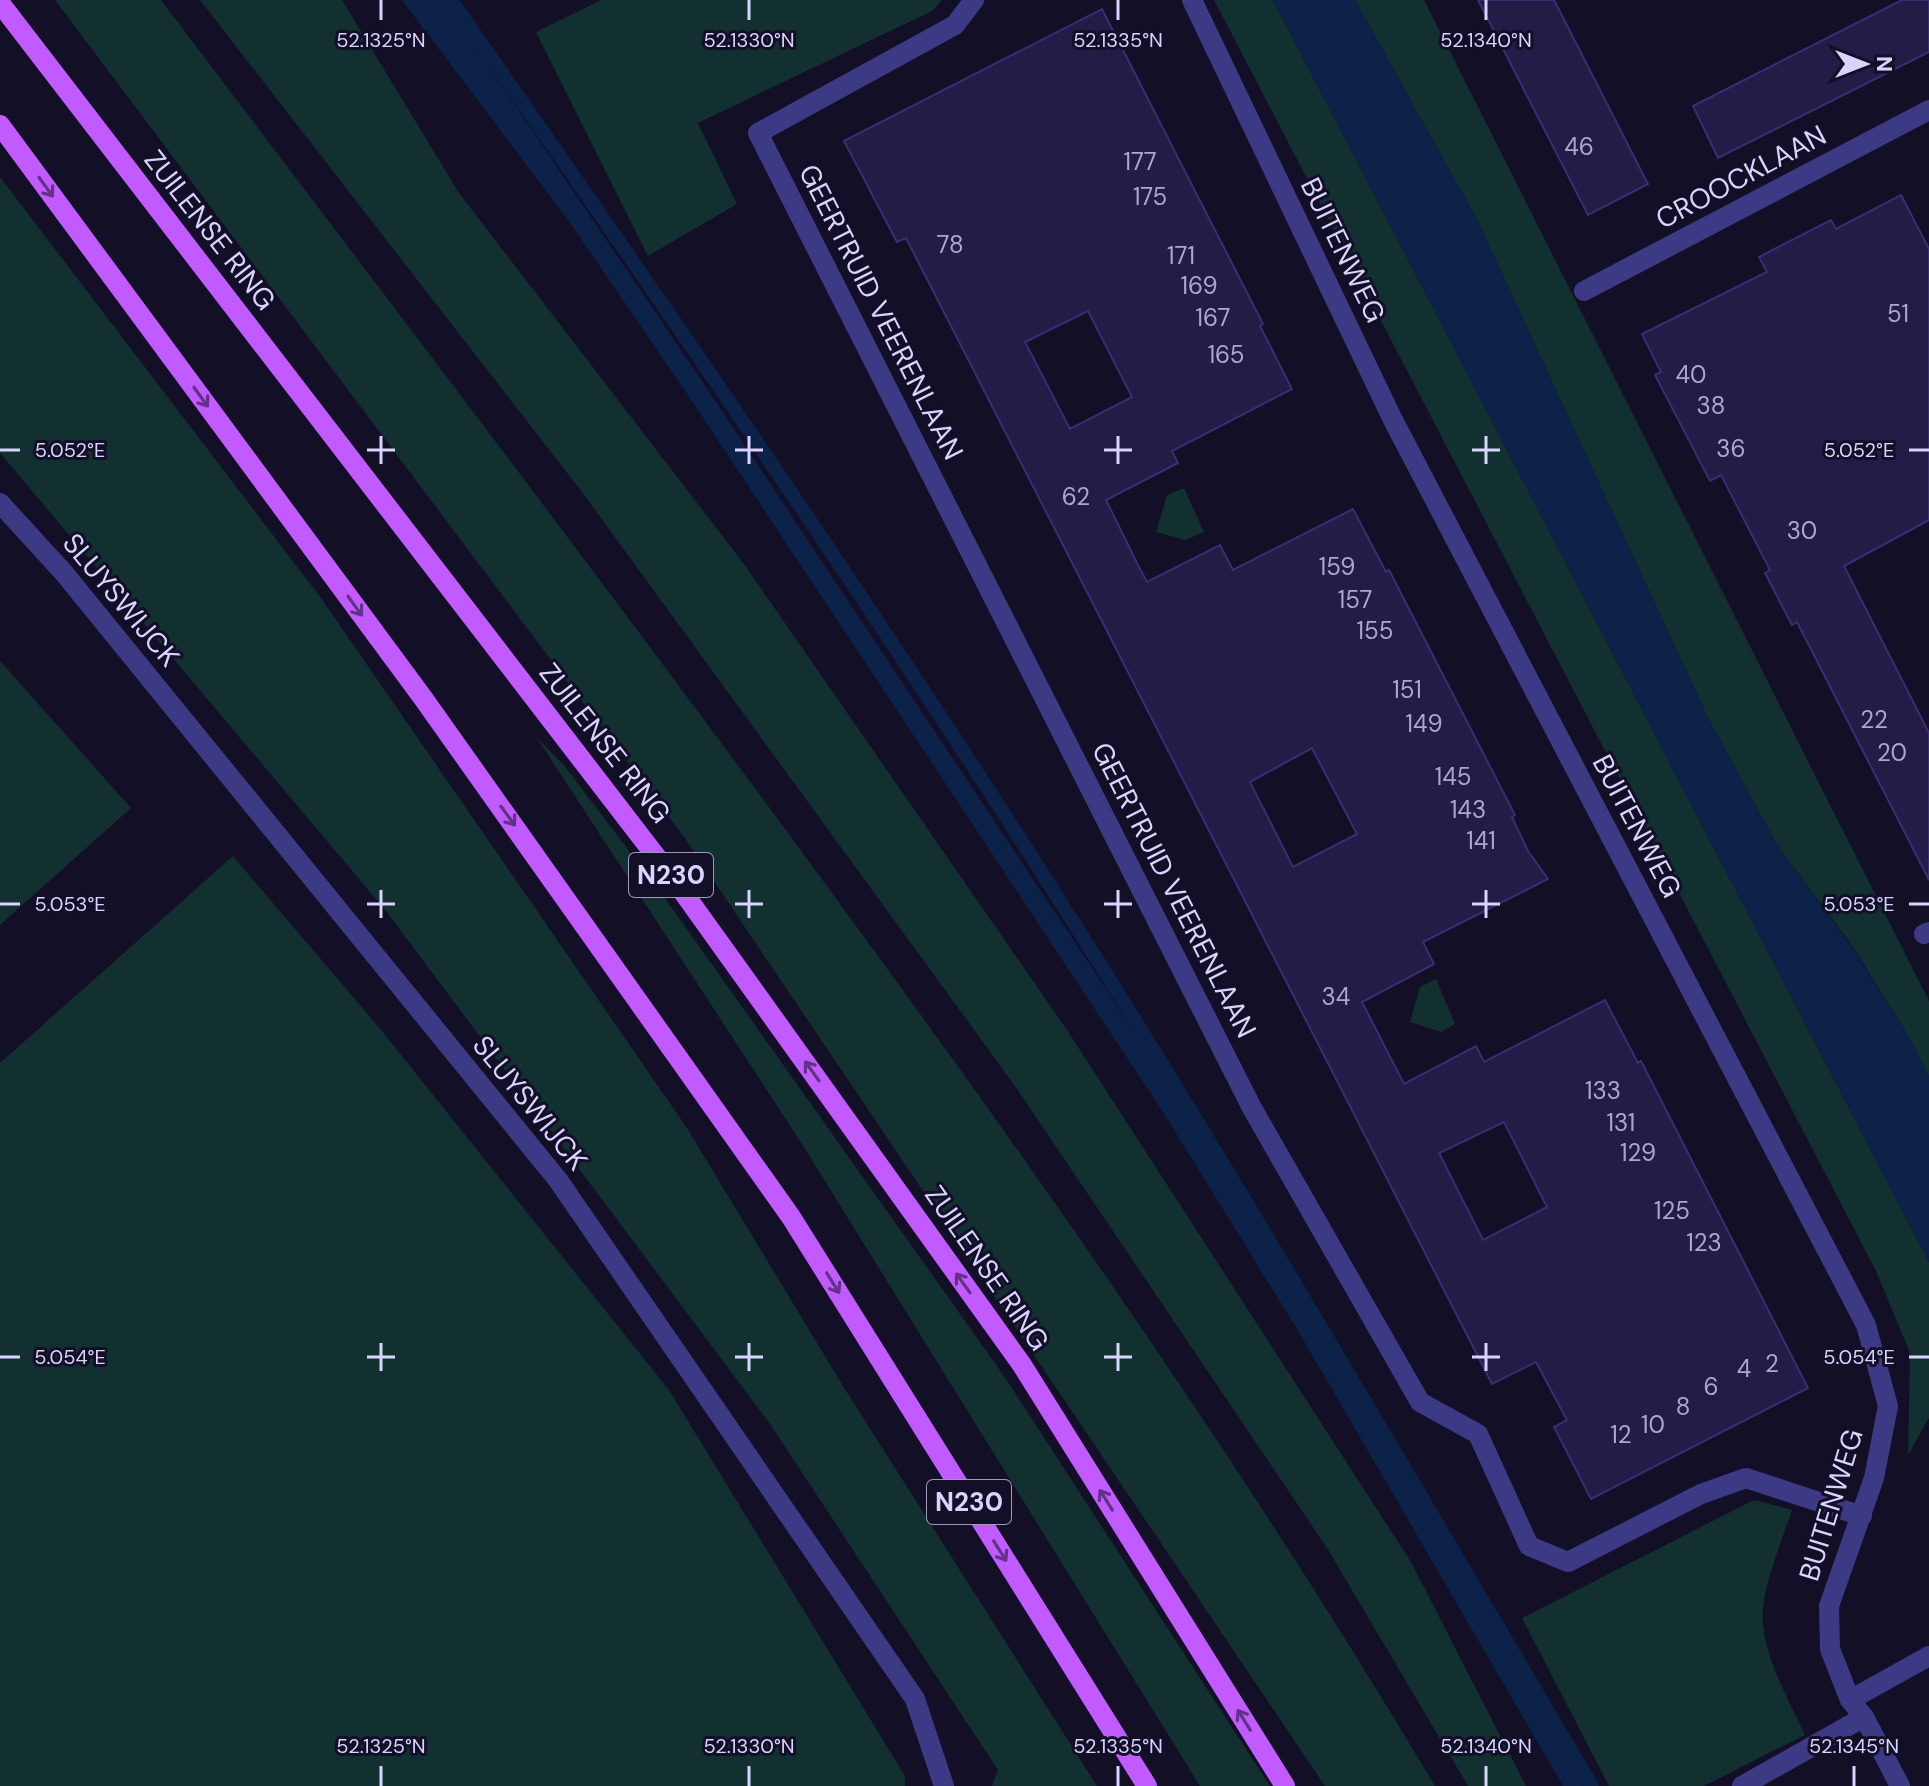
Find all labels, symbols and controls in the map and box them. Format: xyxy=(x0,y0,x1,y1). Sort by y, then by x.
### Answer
north arrow xyxy=(1825,24,1905,104)
text: 52.1325°N xyxy=(336,27,426,53)
text: 52.1330°N xyxy=(703,27,795,53)
text: 52.1335°N xyxy=(1073,27,1163,53)
text: 52.1340°N xyxy=(1440,27,1532,53)
text: N xyxy=(1870,56,1899,72)
street label: CROOCKLAAN xyxy=(1649,117,1833,237)
house number: 46 xyxy=(1564,131,1594,162)
street label: ZUILENSE RING xyxy=(136,142,284,318)
house number: 177 xyxy=(1123,146,1157,177)
street label: GEERTRUID VEERENLAAN xyxy=(790,158,972,466)
street label: BUITENWEG xyxy=(1292,171,1394,329)
one-way arrow xyxy=(38,176,55,198)
house number: 175 xyxy=(1133,181,1167,212)
house number: 78 xyxy=(937,229,964,260)
house number: 171 xyxy=(1167,240,1195,271)
house number: 169 xyxy=(1180,270,1218,301)
house number: 51 xyxy=(1887,298,1909,329)
house number: 167 xyxy=(1196,302,1230,333)
house number: 165 xyxy=(1208,339,1244,370)
house number: 40 xyxy=(1676,359,1706,390)
one-way arrow xyxy=(192,385,209,407)
house number: 38 xyxy=(1697,390,1725,421)
house number: 36 xyxy=(1716,433,1746,464)
text: 5.052°E xyxy=(35,437,105,463)
text: 5.052°E xyxy=(1824,437,1894,463)
house number: 62 xyxy=(1062,481,1090,512)
house number: 30 xyxy=(1787,515,1817,546)
street label: SLUYSWIJCK xyxy=(54,525,188,675)
house number: 159 xyxy=(1319,551,1355,582)
house number: 157 xyxy=(1338,584,1372,615)
one-way arrow xyxy=(346,595,363,616)
house number: 155 xyxy=(1357,615,1393,646)
street label: ZUILENSE RING xyxy=(531,655,679,831)
house number: 151 xyxy=(1392,674,1422,705)
house number: 22 xyxy=(1860,704,1888,735)
house number: 149 xyxy=(1405,708,1443,739)
street label: GEERTRUID VEERENLAAN xyxy=(1083,736,1265,1044)
house number: 20 xyxy=(1877,737,1907,768)
street label: BUITENWEG xyxy=(1584,748,1690,904)
house number: 145 xyxy=(1435,761,1471,792)
house number: 143 xyxy=(1450,794,1486,825)
one-way arrow xyxy=(499,805,516,826)
house number: 141 xyxy=(1466,825,1496,856)
road number: N230 xyxy=(629,853,713,897)
text: 5.053°E xyxy=(34,891,106,917)
text: 5.053°E xyxy=(1823,891,1895,917)
house number: 34 xyxy=(1322,981,1350,1012)
street label: SLUYSWIJCK xyxy=(464,1028,596,1178)
one-way arrow xyxy=(803,1061,820,1083)
house number: 133 xyxy=(1585,1075,1621,1106)
house number: 131 xyxy=(1607,1107,1635,1138)
house number: 129 xyxy=(1620,1137,1656,1168)
street label: ZUILENSE RING xyxy=(916,1178,1058,1358)
house number: 125 xyxy=(1654,1195,1690,1226)
house number: 123 xyxy=(1686,1227,1722,1258)
one-way arrow xyxy=(824,1272,841,1294)
one-way arrow xyxy=(955,1272,971,1294)
text: 5.054°E xyxy=(34,1344,106,1370)
text: 5.054°E xyxy=(1823,1344,1895,1370)
house number: 2 xyxy=(1765,1348,1779,1379)
house number: 4 xyxy=(1737,1353,1751,1384)
house number: 6 xyxy=(1703,1371,1719,1402)
house number: 8 xyxy=(1676,1391,1690,1422)
house number: 10 xyxy=(1641,1409,1665,1440)
house number: 12 xyxy=(1610,1419,1632,1450)
street label: BUITENWEG xyxy=(1790,1425,1872,1585)
road number: N230 xyxy=(927,1480,1011,1524)
one-way arrow xyxy=(1098,1489,1114,1511)
one-way arrow xyxy=(992,1539,1008,1562)
one-way arrow xyxy=(1236,1709,1252,1732)
text: 52.1325°N xyxy=(336,1733,426,1759)
text: 52.1330°N xyxy=(703,1733,795,1759)
text: 52.1335°N xyxy=(1073,1733,1163,1759)
text: 52.1340°N xyxy=(1440,1733,1532,1759)
text: 52.1345°N xyxy=(1809,1733,1899,1759)

